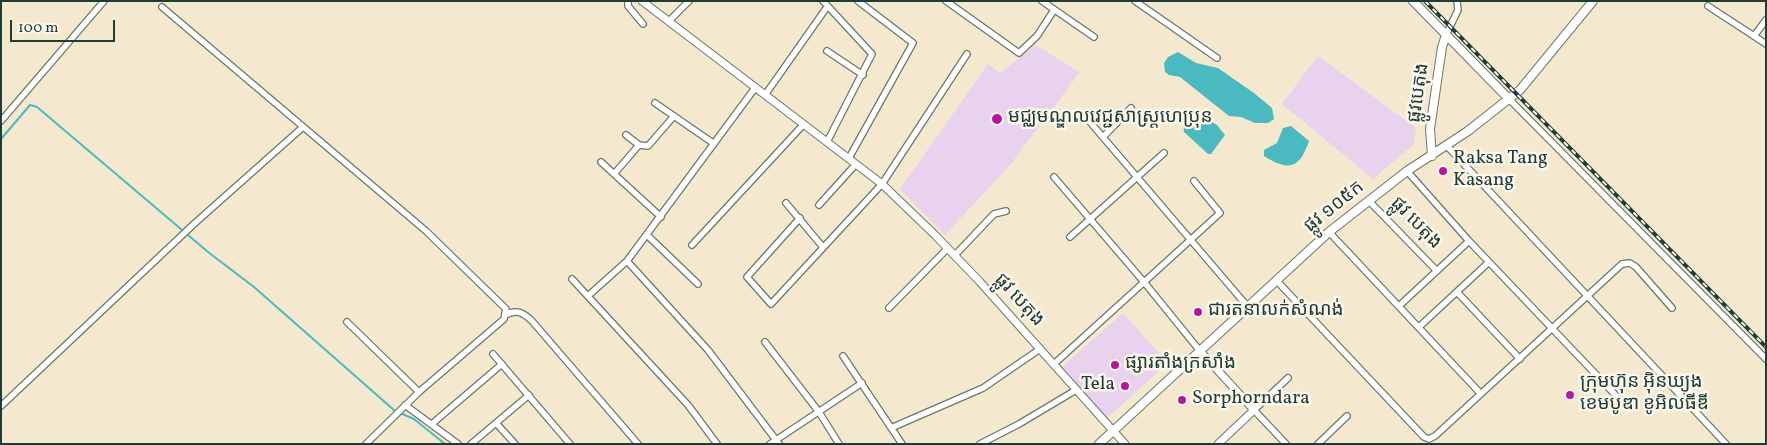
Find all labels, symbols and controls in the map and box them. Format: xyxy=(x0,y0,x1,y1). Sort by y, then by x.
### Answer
scale bar xyxy=(12,10,118,42)
text: 100 m xyxy=(18,18,58,39)
street label: ផ្លូវបេតុង xyxy=(1405,62,1435,124)
place label: មជ្ឈមណ្ឌលវេជ្ជសាស្ត្រហេប្រុន xyxy=(1008,108,1212,130)
marker: មជ្ឈមណ្ឌលវេជ្ជសាស្ត្រហេប្រុន xyxy=(990,112,1004,126)
place label: Raksa Tang Kasang xyxy=(1453,149,1548,193)
marker: Raksa Tang Kasang xyxy=(1437,165,1449,177)
street label: ផ្លូវ ១០៥ក xyxy=(1300,177,1370,239)
street label: ផ្លូវ បេតុង xyxy=(1385,193,1445,255)
street label: ផ្លូវ បេតុង xyxy=(988,270,1048,332)
place label: ជារតនាលក់សំណង់ xyxy=(1208,301,1344,323)
marker: ជារតនាលក់សំណង់ xyxy=(1192,306,1204,318)
place label: ផ្សារតាំងក្រសាំង xyxy=(1125,354,1236,376)
marker: ផ្សារតាំងក្រសាំង xyxy=(1109,359,1121,371)
place label: ក្រុមហ៊ុន អ៊ិនឃ្យុង ខេមបូឌា ខូអិលធីឌី xyxy=(1580,373,1709,417)
place label: Tela xyxy=(1081,375,1115,397)
marker: Tela xyxy=(1119,380,1131,392)
place label: Sorphorndara xyxy=(1192,389,1310,411)
marker: ក្រុមហ៊ុន អ៊ិនឃ្យុង ខេមបូឌា ខូអិលធីឌី xyxy=(1564,389,1576,401)
marker: Sorphorndara xyxy=(1176,394,1188,406)

